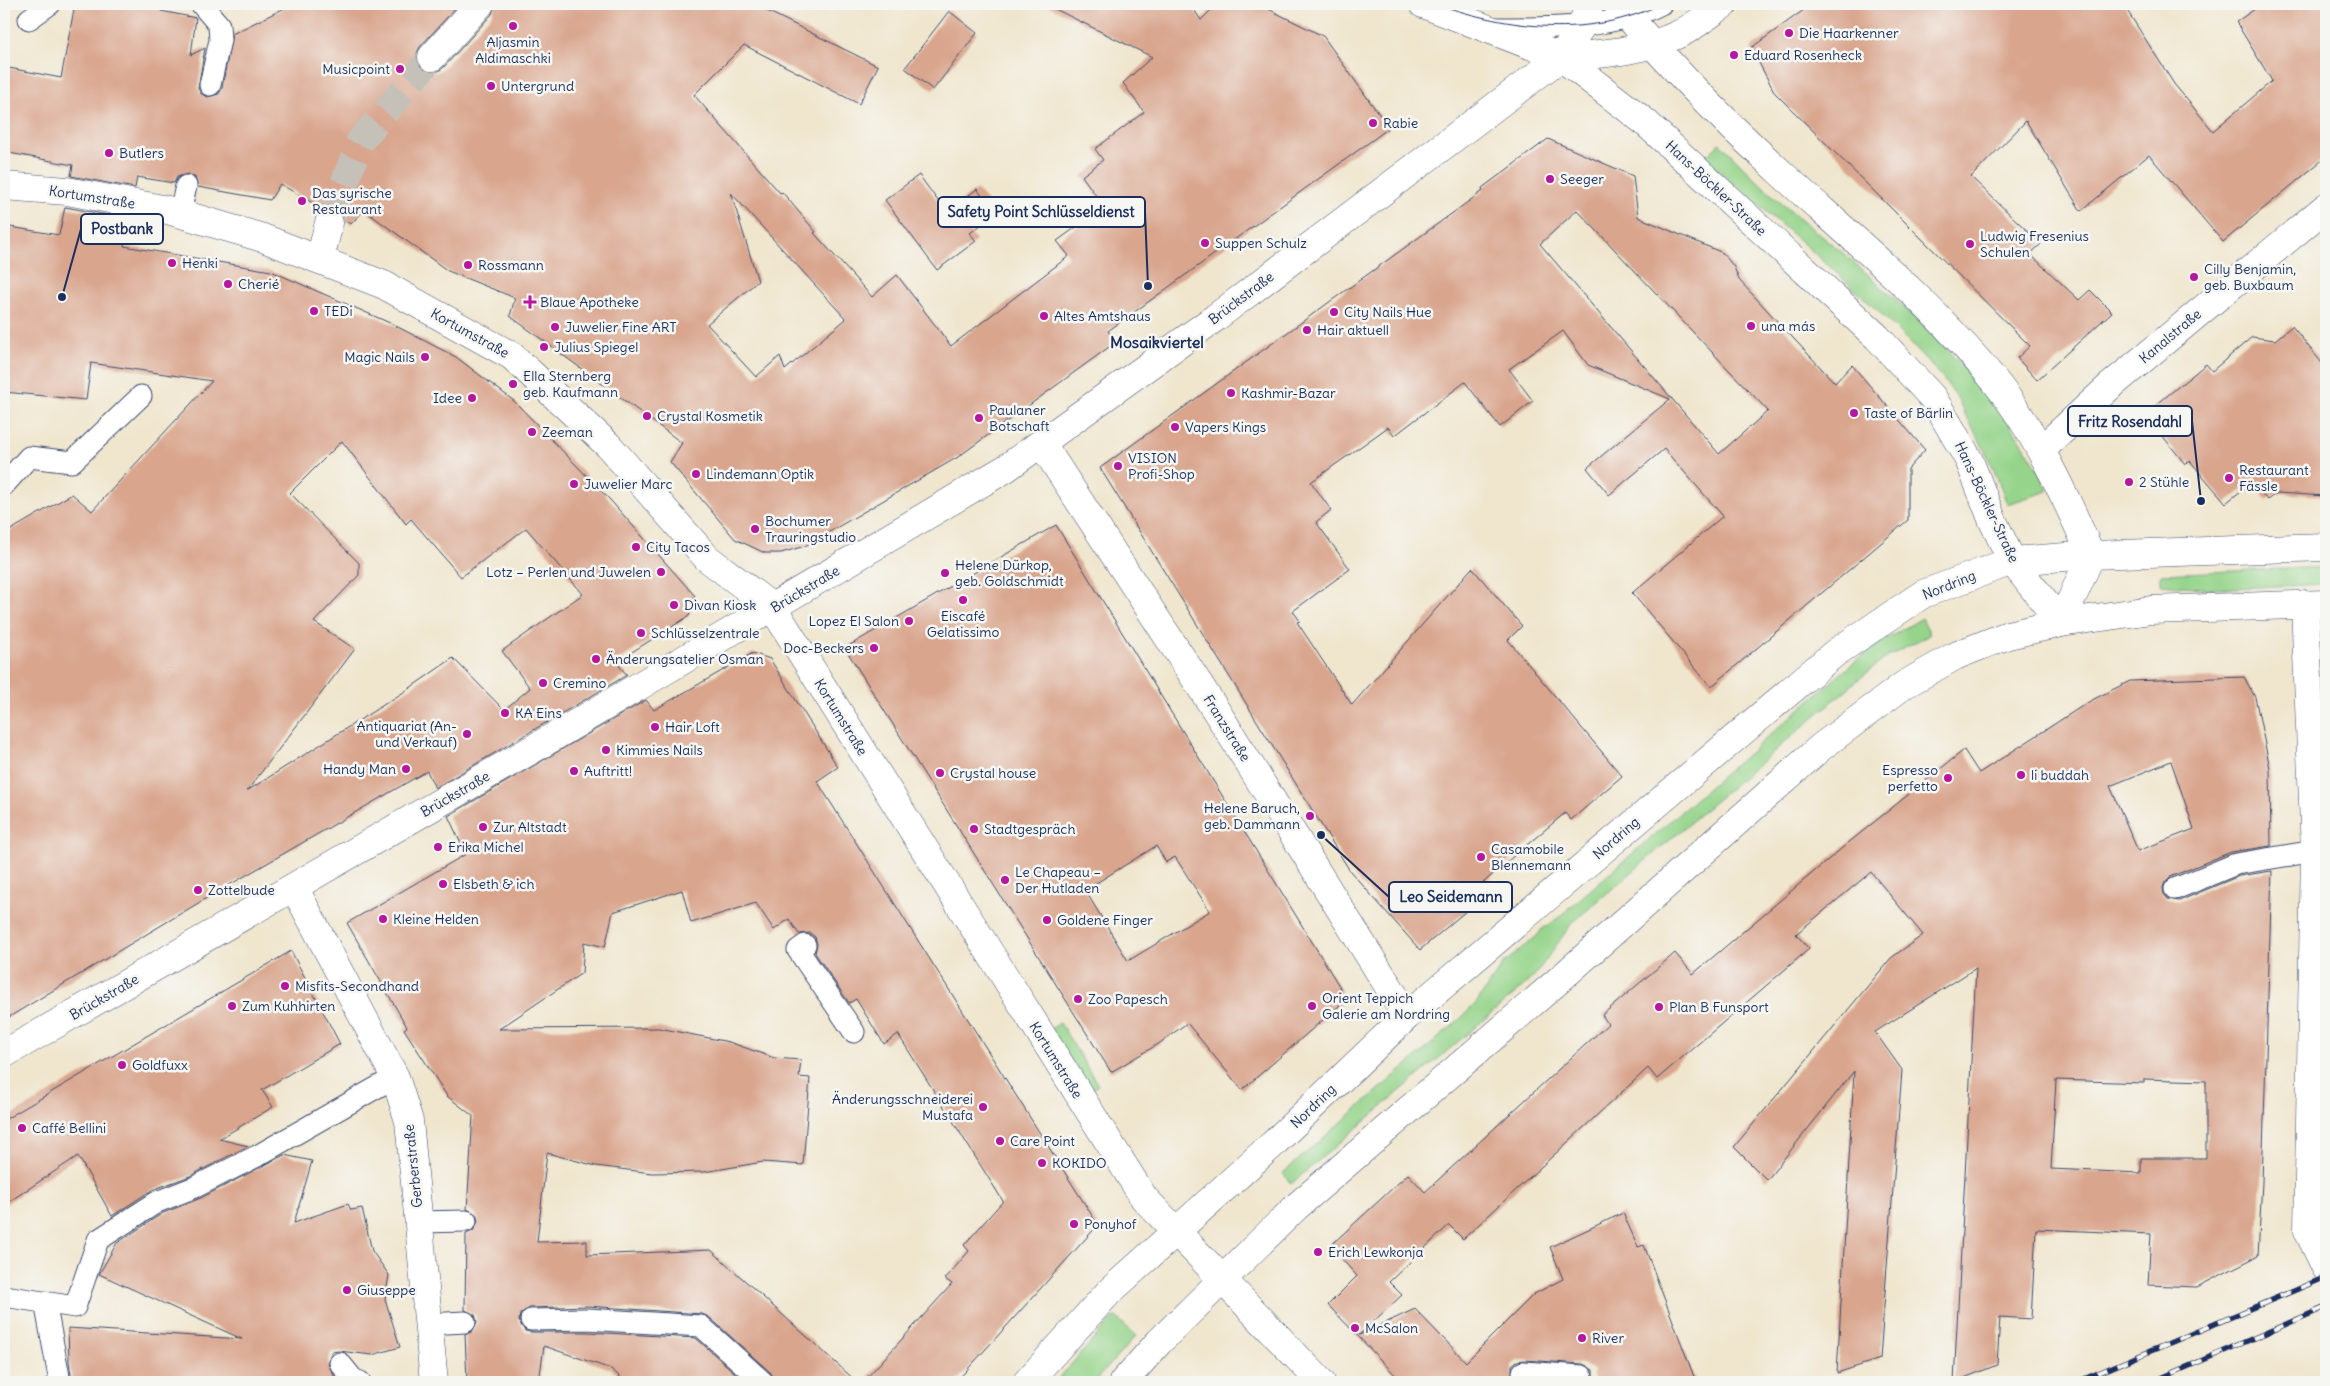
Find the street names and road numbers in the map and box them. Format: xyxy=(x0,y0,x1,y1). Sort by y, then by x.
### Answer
street label: Hans-Böckler-Straße xyxy=(1662,136,1770,240)
street label: Kortumstraße xyxy=(48,181,136,213)
street label: Brückstraße xyxy=(1205,268,1277,328)
street label: Kortumstraße xyxy=(428,304,512,362)
street label: Kanalstraße xyxy=(2135,305,2205,367)
street label: Hans-Böckler-Straße xyxy=(1951,438,2023,566)
street label: Brückstraße xyxy=(767,561,843,617)
street label: Nordring xyxy=(1920,566,1978,604)
street label: Kortumstraße xyxy=(810,675,872,759)
street label: Franzstraße xyxy=(1199,691,1255,765)
street label: Brückstraße xyxy=(417,767,493,821)
street label: Nordring xyxy=(1589,813,1643,863)
street label: Brückstraße xyxy=(66,970,142,1024)
street label: Kortumstraße xyxy=(1025,1018,1087,1102)
street label: Nordring xyxy=(1287,1080,1339,1132)
street label: Gerberstraße xyxy=(400,1123,426,1209)

